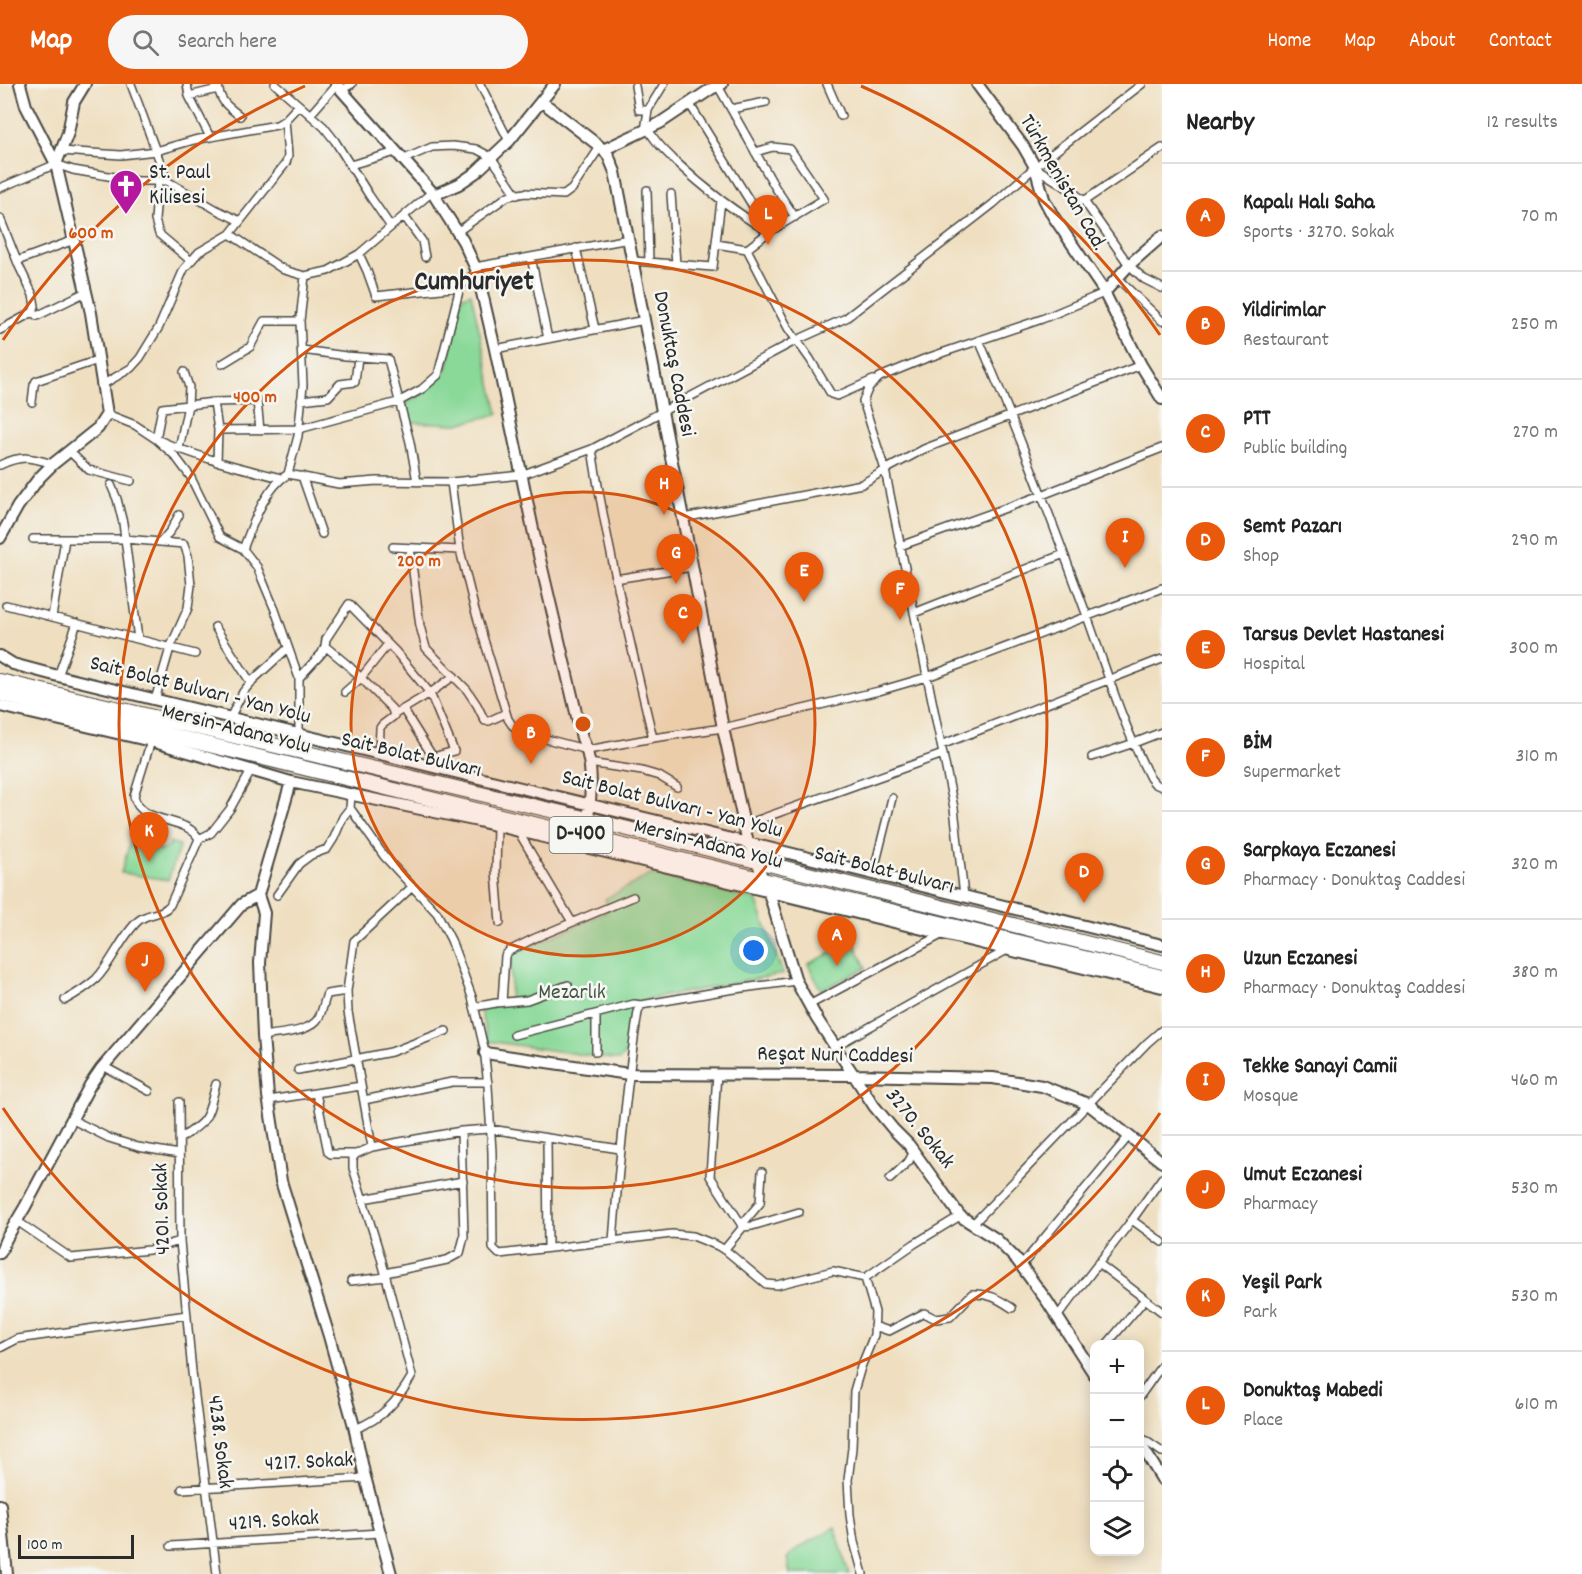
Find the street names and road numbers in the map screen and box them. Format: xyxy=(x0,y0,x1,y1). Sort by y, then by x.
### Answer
street label: Türkmenistan Cad. xyxy=(1010,109,1114,257)
street label: Donuktaş Caddesi xyxy=(644,289,702,439)
street label: Sait Bolat Bulvarı - Yan Yolu xyxy=(86,649,314,733)
street label: Mersin-Adana Yolu xyxy=(158,697,314,763)
street label: Sait Bolat Bulvarı xyxy=(338,725,484,787)
street label: Sait Bolat Bulvarı - Yan Yolu xyxy=(558,763,786,847)
street label: Mersin-Adana Yolu xyxy=(630,812,786,878)
road number: D-400 xyxy=(550,817,612,853)
street label: Sait Bolat Bulvarı xyxy=(811,839,957,903)
street label: Reşat Nuri Caddesi xyxy=(757,1039,913,1073)
street label: 3270. Sokak xyxy=(877,1082,961,1176)
street label: 4201. Sokak xyxy=(146,1162,180,1256)
street label: 4238. Sokak xyxy=(198,1394,240,1490)
street label: 4217. Sokak xyxy=(264,1445,354,1481)
street label: 4219. Sokak xyxy=(228,1503,320,1541)

